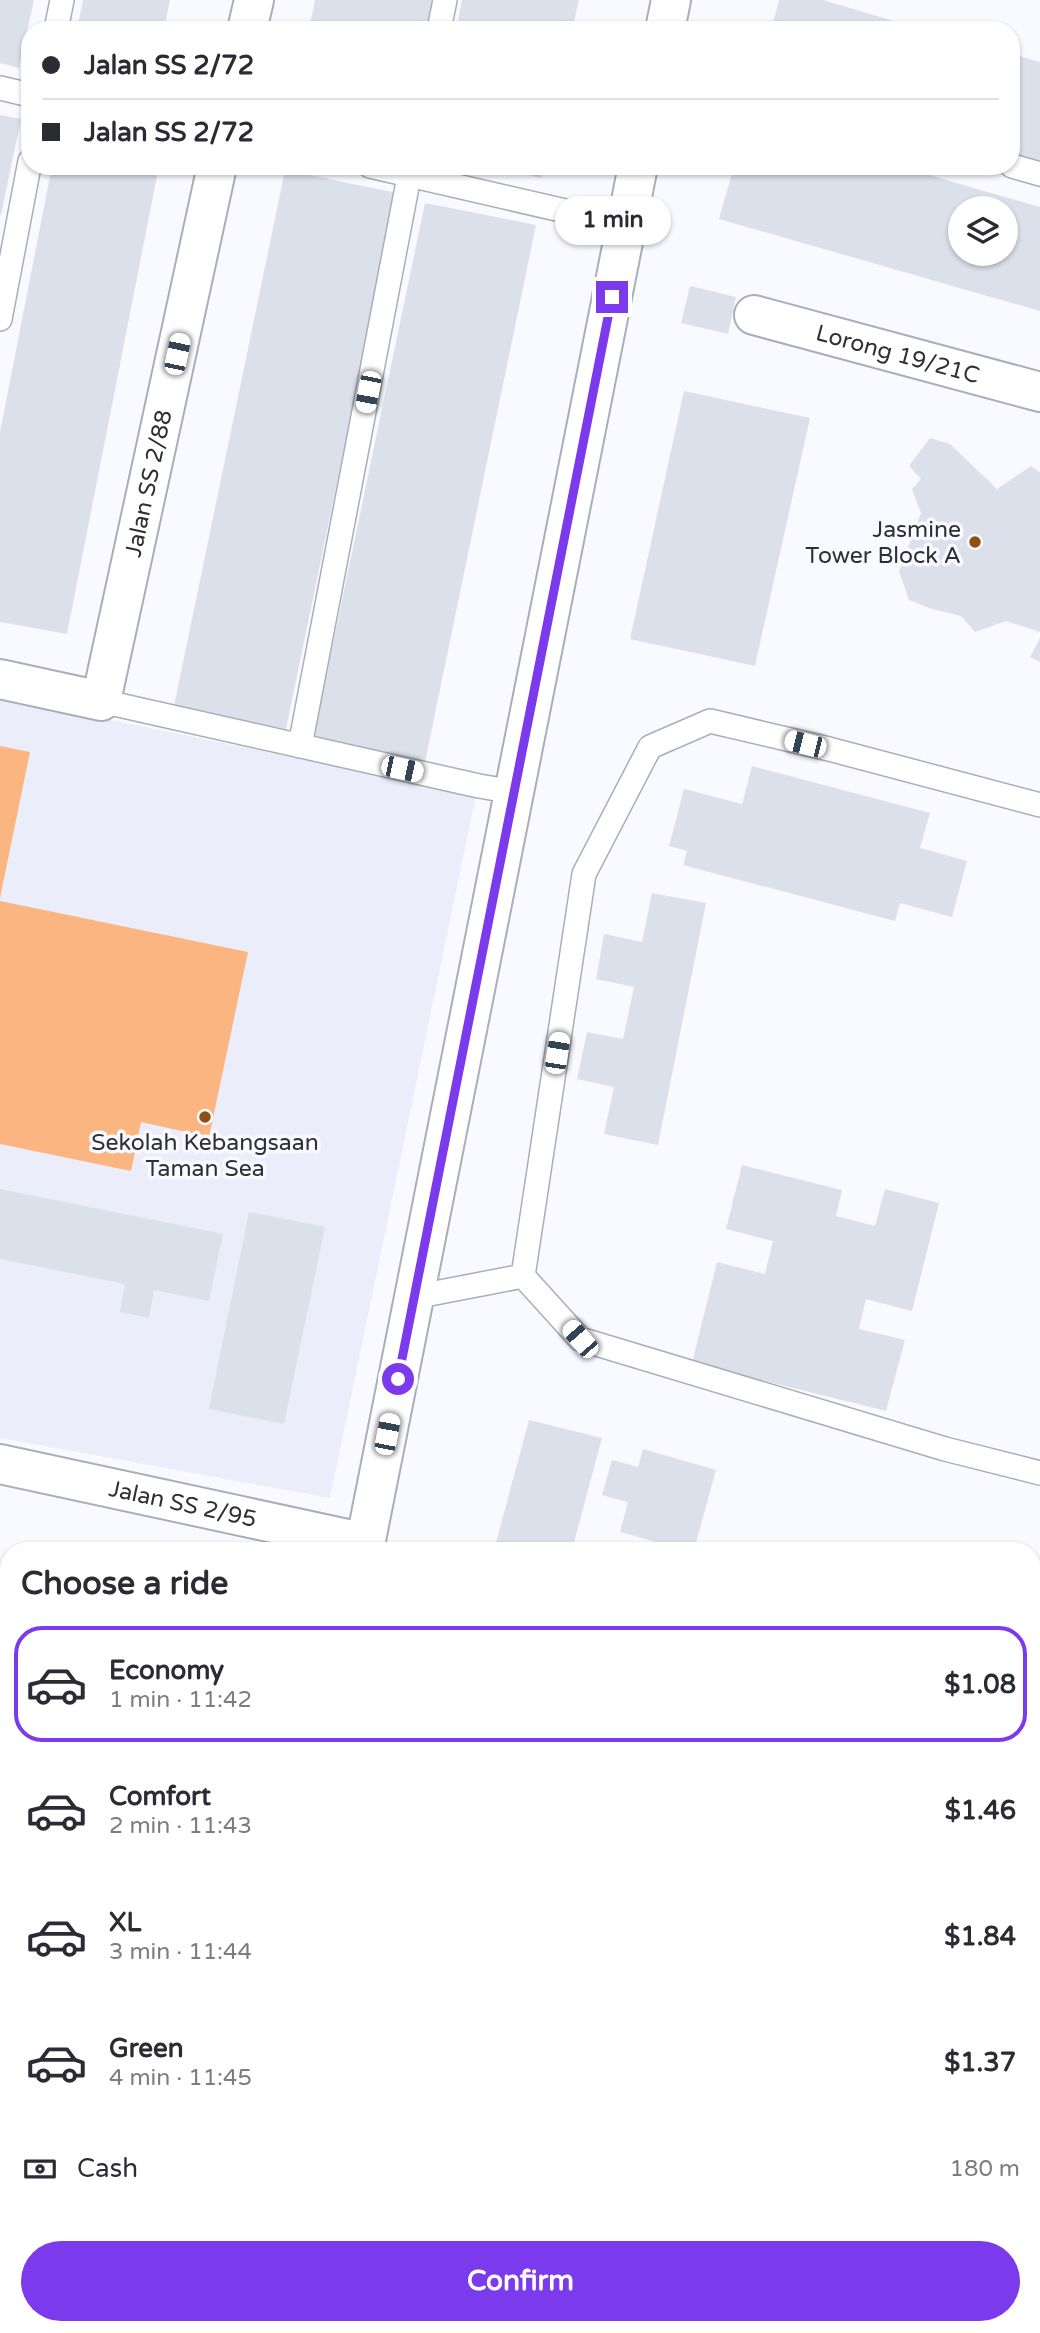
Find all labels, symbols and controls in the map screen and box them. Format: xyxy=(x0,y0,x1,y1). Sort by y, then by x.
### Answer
text: Jalan SS 2/72 xyxy=(84,50,254,81)
text: Jalan SS 2/72 xyxy=(84,117,254,148)
callout: 1 min xyxy=(554,196,670,244)
map controls xyxy=(948,196,1018,266)
button: layers xyxy=(948,196,1018,266)
text: 1 min xyxy=(582,206,644,234)
route end xyxy=(596,281,628,313)
street label: Lorong 19/21C xyxy=(813,319,982,390)
car xyxy=(163,331,192,377)
car xyxy=(354,369,383,415)
street label: Jalan SS 2/88 xyxy=(120,407,179,560)
place label: Jasmine Tower Block A xyxy=(805,516,961,570)
marker: Jasmine Tower Block A xyxy=(967,534,983,550)
car xyxy=(783,729,828,759)
car xyxy=(380,754,425,784)
car xyxy=(544,1031,571,1075)
marker: Sekolah Kebangsaan Taman Sea xyxy=(197,1109,213,1125)
place label: Sekolah Kebangsaan Taman Sea xyxy=(91,1129,319,1183)
car xyxy=(559,1316,602,1362)
route start xyxy=(382,1363,414,1395)
car xyxy=(373,1411,402,1457)
street label: Jalan SS 2/95 xyxy=(106,1475,259,1534)
text: Choose a ride xyxy=(21,1565,228,1603)
icon: car xyxy=(25,1653,88,1716)
text: Economy xyxy=(109,1655,224,1686)
text: $1.08 xyxy=(944,1669,1016,1700)
text: 1 min · 11:42 xyxy=(109,1686,252,1714)
icon: car xyxy=(25,1779,88,1842)
text: Comfort xyxy=(109,1781,211,1812)
text: $1.46 xyxy=(945,1795,1016,1826)
text: 2 min · 11:43 xyxy=(109,1812,252,1840)
icon: car xyxy=(25,1905,88,1968)
text: XL xyxy=(109,1907,141,1938)
text: $1.84 xyxy=(944,1921,1016,1952)
text: 3 min · 11:44 xyxy=(109,1938,252,1966)
icon: car xyxy=(25,2031,88,2094)
text: Green xyxy=(109,2033,184,2064)
text: $1.37 xyxy=(944,2047,1016,2078)
text: 4 min · 11:45 xyxy=(109,2064,252,2092)
icon: cash xyxy=(21,2150,59,2188)
text: Cash xyxy=(77,2153,138,2184)
text: 180 m xyxy=(950,2155,1020,2183)
button: Confirm xyxy=(21,2241,1020,2321)

